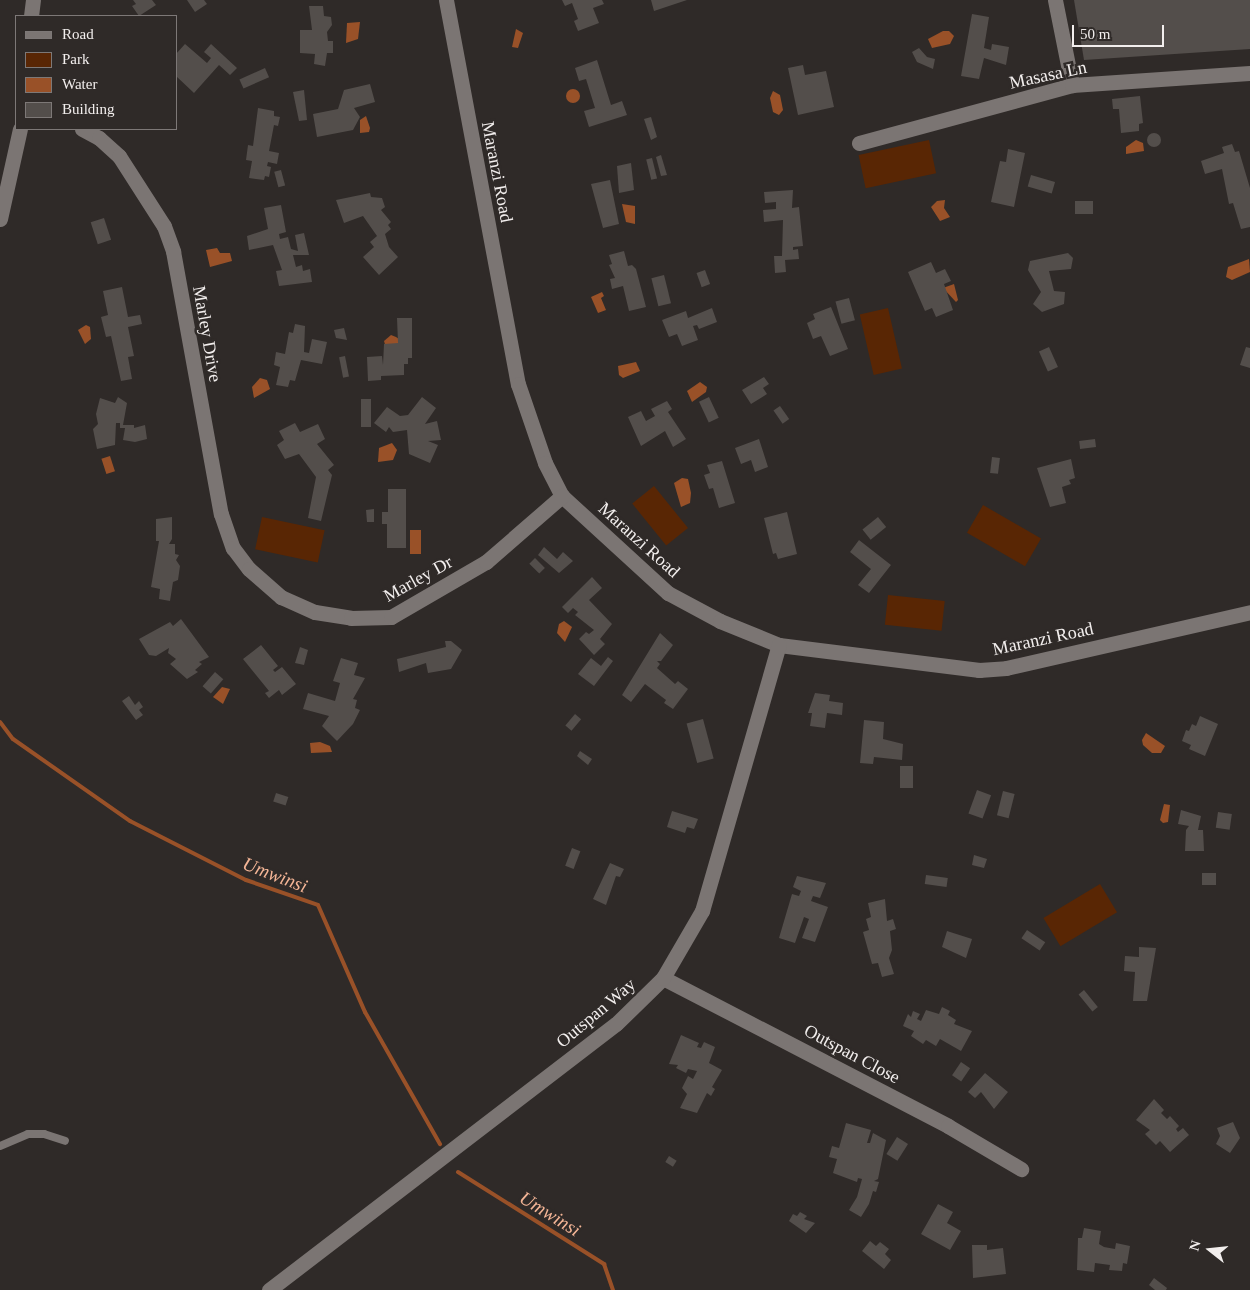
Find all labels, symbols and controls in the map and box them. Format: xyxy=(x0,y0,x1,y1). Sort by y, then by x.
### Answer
legend xyxy=(15,15,178,130)
scale bar xyxy=(1075,15,1168,47)
text: Road xyxy=(62,26,94,42)
text: 50 m xyxy=(1080,26,1110,42)
text: Park xyxy=(62,51,90,67)
street label: Masasa Ln xyxy=(1007,56,1089,94)
text: Water xyxy=(62,76,97,92)
text: Building xyxy=(62,101,115,117)
street label: Maranzi Road xyxy=(477,120,517,224)
street label: Marley Drive xyxy=(188,284,226,384)
street label: Maranzi Road xyxy=(594,498,684,582)
street label: Marley Dr xyxy=(380,551,456,607)
street label: Maranzi Road xyxy=(991,618,1095,660)
water label: Umwinsi xyxy=(239,852,311,898)
street label: Outspan Way xyxy=(552,974,640,1052)
street label: Outspan Close xyxy=(800,1020,904,1088)
water label: Umwinsi xyxy=(515,1186,585,1242)
north arrow xyxy=(1185,1225,1235,1275)
text: N xyxy=(1186,1239,1204,1253)

